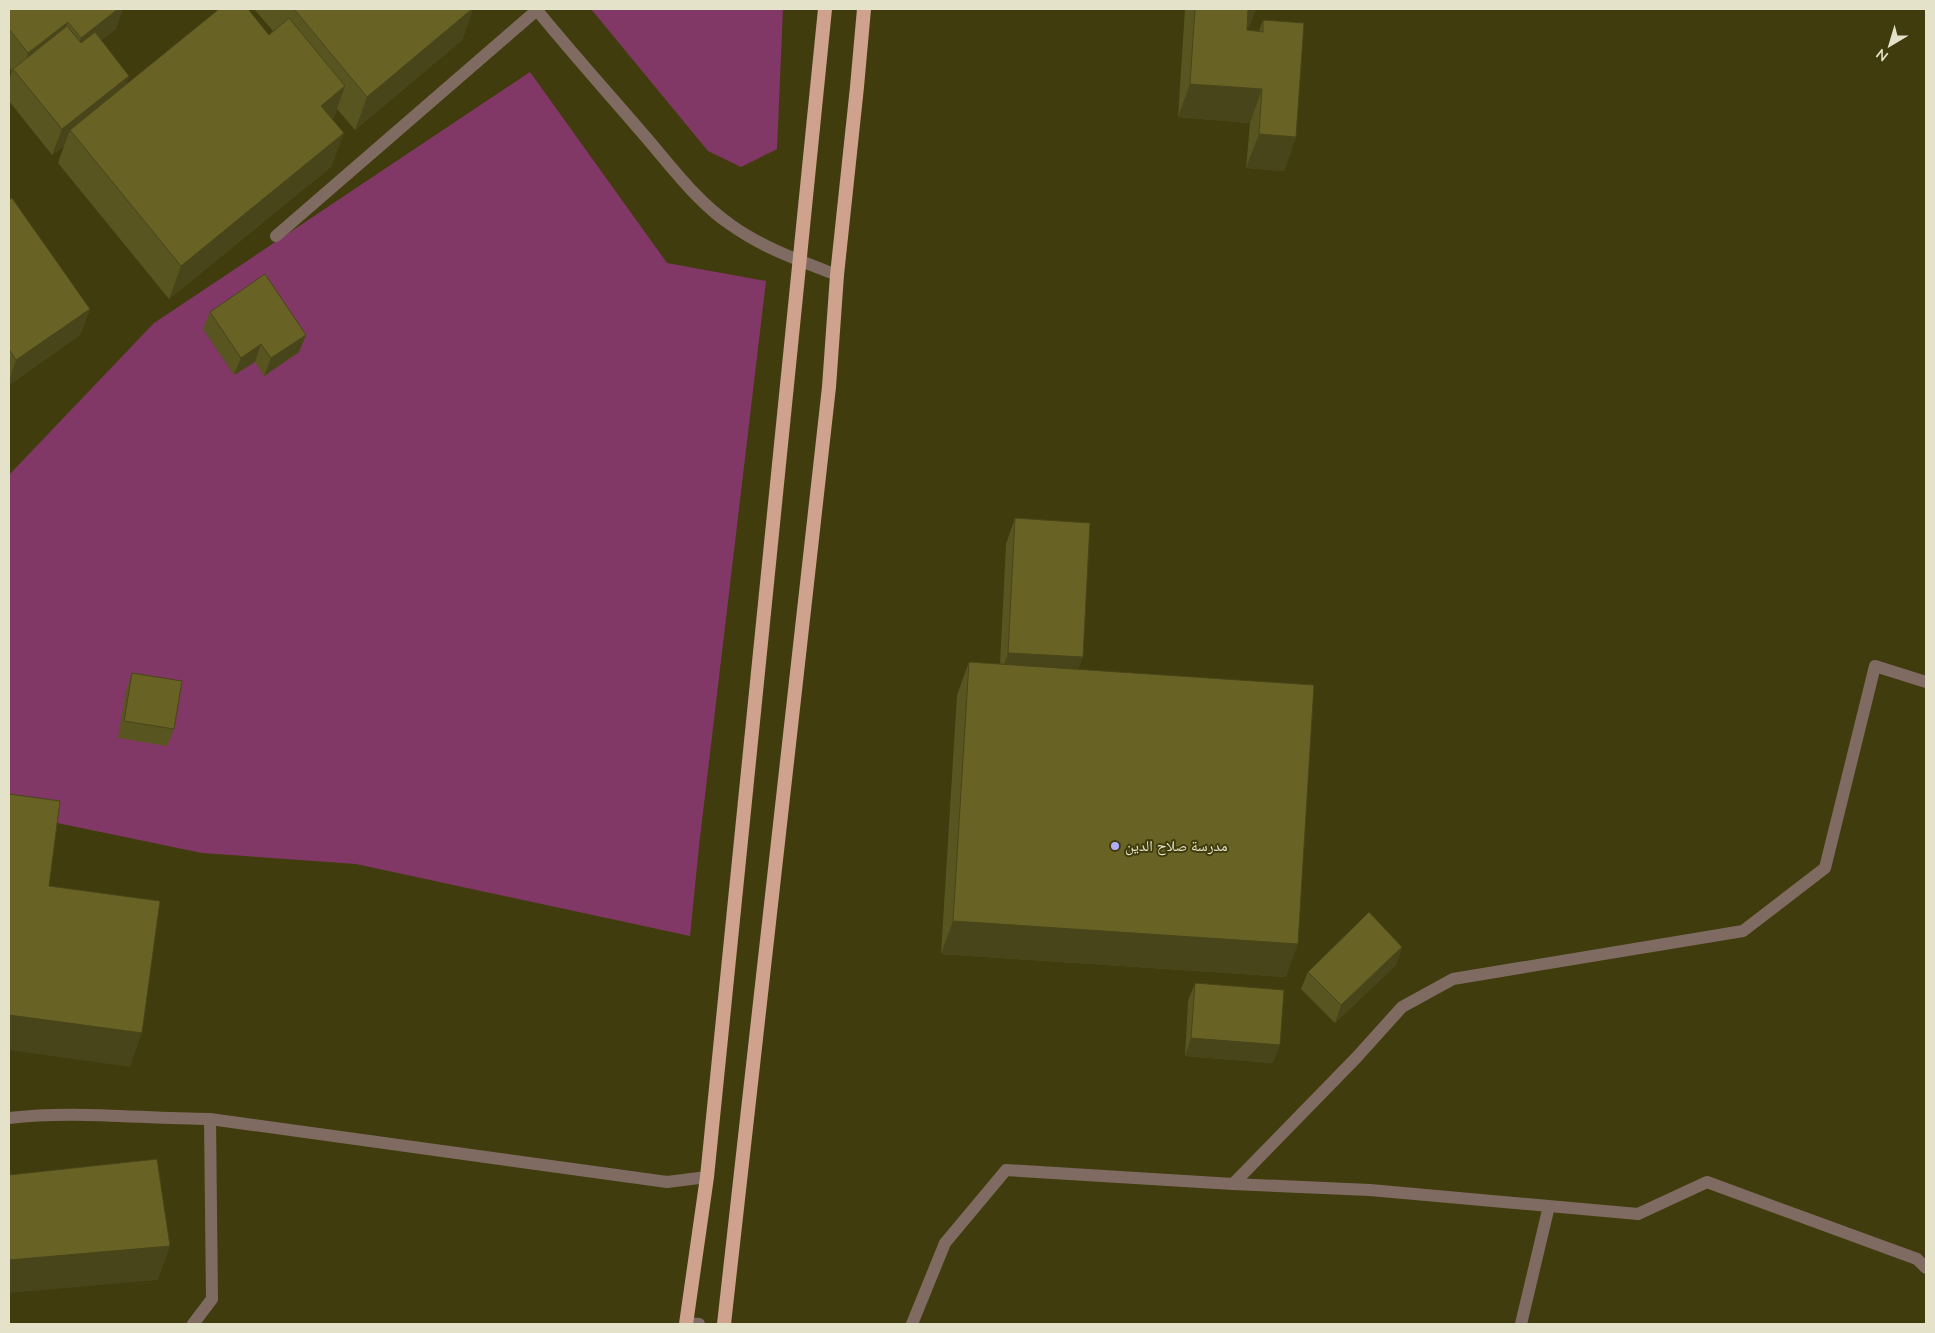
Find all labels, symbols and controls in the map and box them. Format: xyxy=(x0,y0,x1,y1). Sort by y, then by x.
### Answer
north arrow xyxy=(1865,20,1915,70)
text: N xyxy=(1872,45,1892,66)
place label: مدرسة صلاح الدين xyxy=(1125,836,1228,856)
marker: مدرسة صلاح الدين xyxy=(1109,840,1121,852)

